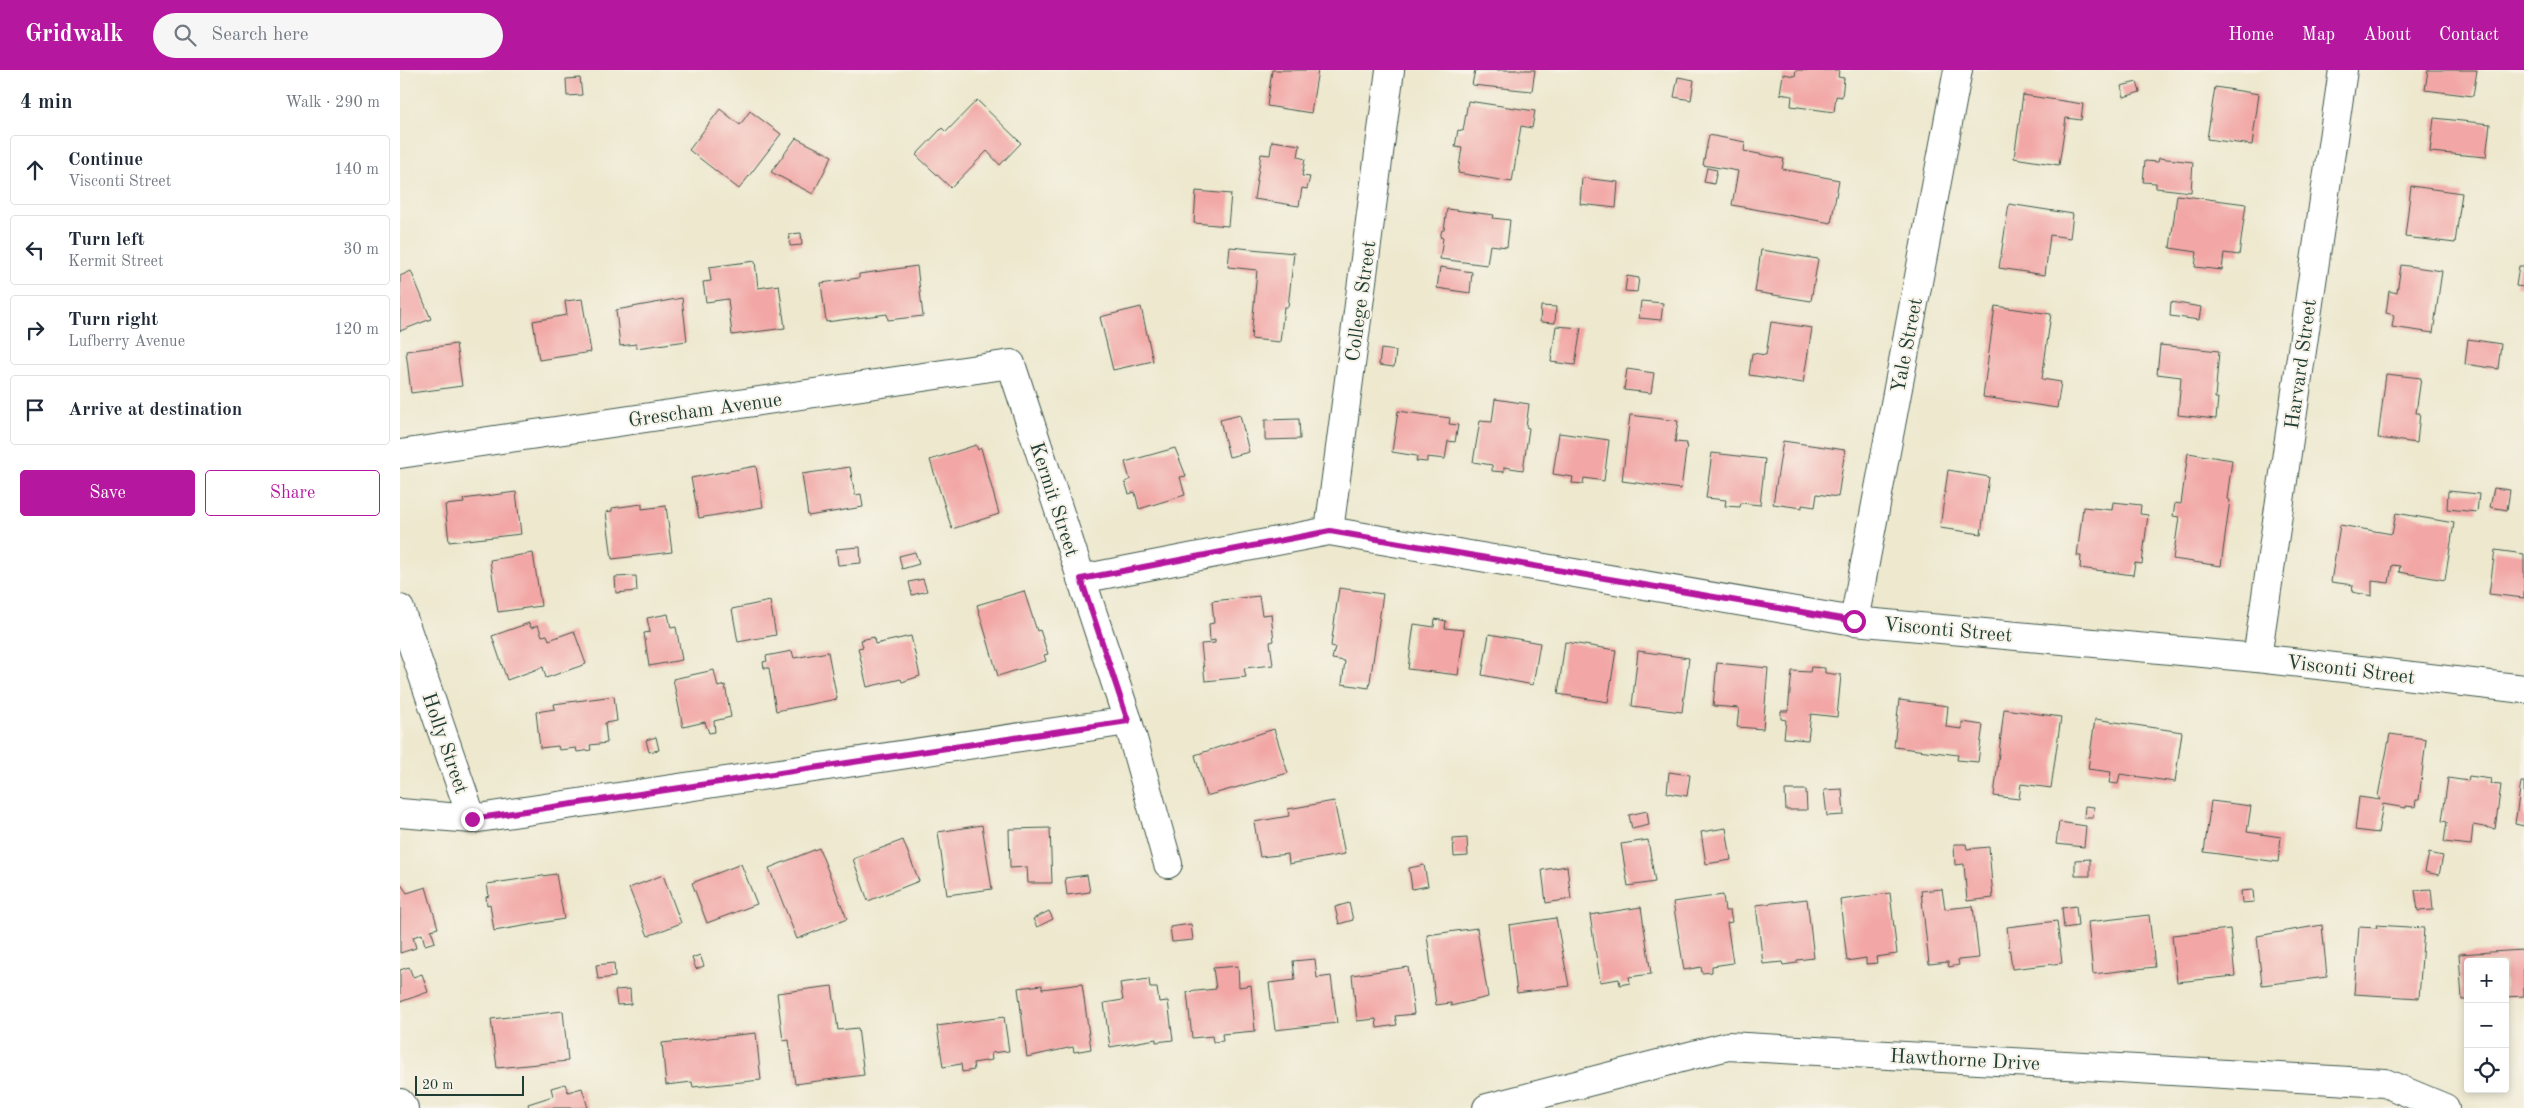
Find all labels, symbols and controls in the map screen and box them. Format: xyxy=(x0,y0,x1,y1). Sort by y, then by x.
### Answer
search box xyxy=(153,13,503,58)
icon: search xyxy=(171,21,199,49)
text: Gridwalk xyxy=(25,23,123,47)
text: Search here xyxy=(211,26,309,45)
text: Home xyxy=(2228,26,2274,44)
text: Map xyxy=(2302,26,2335,44)
text: About xyxy=(2363,26,2411,44)
text: Contact xyxy=(2439,26,2499,44)
text: 4 min xyxy=(20,92,73,113)
text: Walk · 290 m xyxy=(285,95,380,111)
text: Continue xyxy=(68,151,143,170)
icon: ahead xyxy=(21,156,49,184)
text: 140 m xyxy=(334,162,379,178)
text: Visconti Street xyxy=(68,174,171,190)
text: Turn left xyxy=(68,231,145,250)
icon: left xyxy=(21,236,49,264)
street label: College Street xyxy=(1344,240,1380,363)
text: 30 m xyxy=(343,242,379,258)
text: Kermit Street xyxy=(68,254,164,270)
street label: Yale Street xyxy=(1889,296,1927,395)
street label: Harvard Street xyxy=(2283,298,2321,430)
text: Turn right xyxy=(68,311,158,330)
icon: right xyxy=(21,316,49,344)
text: 120 m xyxy=(334,322,379,338)
text: Lufberry Avenue xyxy=(68,334,185,350)
street label: Grescham Avenue xyxy=(627,390,783,432)
icon: arrive xyxy=(21,396,49,424)
text: Arrive at destination xyxy=(68,401,242,420)
street label: Kermit Street xyxy=(1025,440,1081,559)
button: Save xyxy=(20,470,195,516)
button: Share xyxy=(205,470,380,516)
route start xyxy=(1843,610,1866,633)
street label: Visconti Street xyxy=(1883,615,2013,647)
street label: Visconti Street xyxy=(2285,653,2416,689)
street label: Holly Street xyxy=(417,690,471,797)
route end xyxy=(461,808,484,831)
map controls xyxy=(2464,958,2509,1093)
button: + xyxy=(2464,958,2509,1003)
button: − xyxy=(2464,1003,2509,1048)
street label: Hawthorne Drive xyxy=(1889,1047,2040,1075)
button: locate xyxy=(2464,1048,2509,1093)
scale bar xyxy=(415,1073,524,1096)
text: 20 m xyxy=(422,1078,453,1092)

